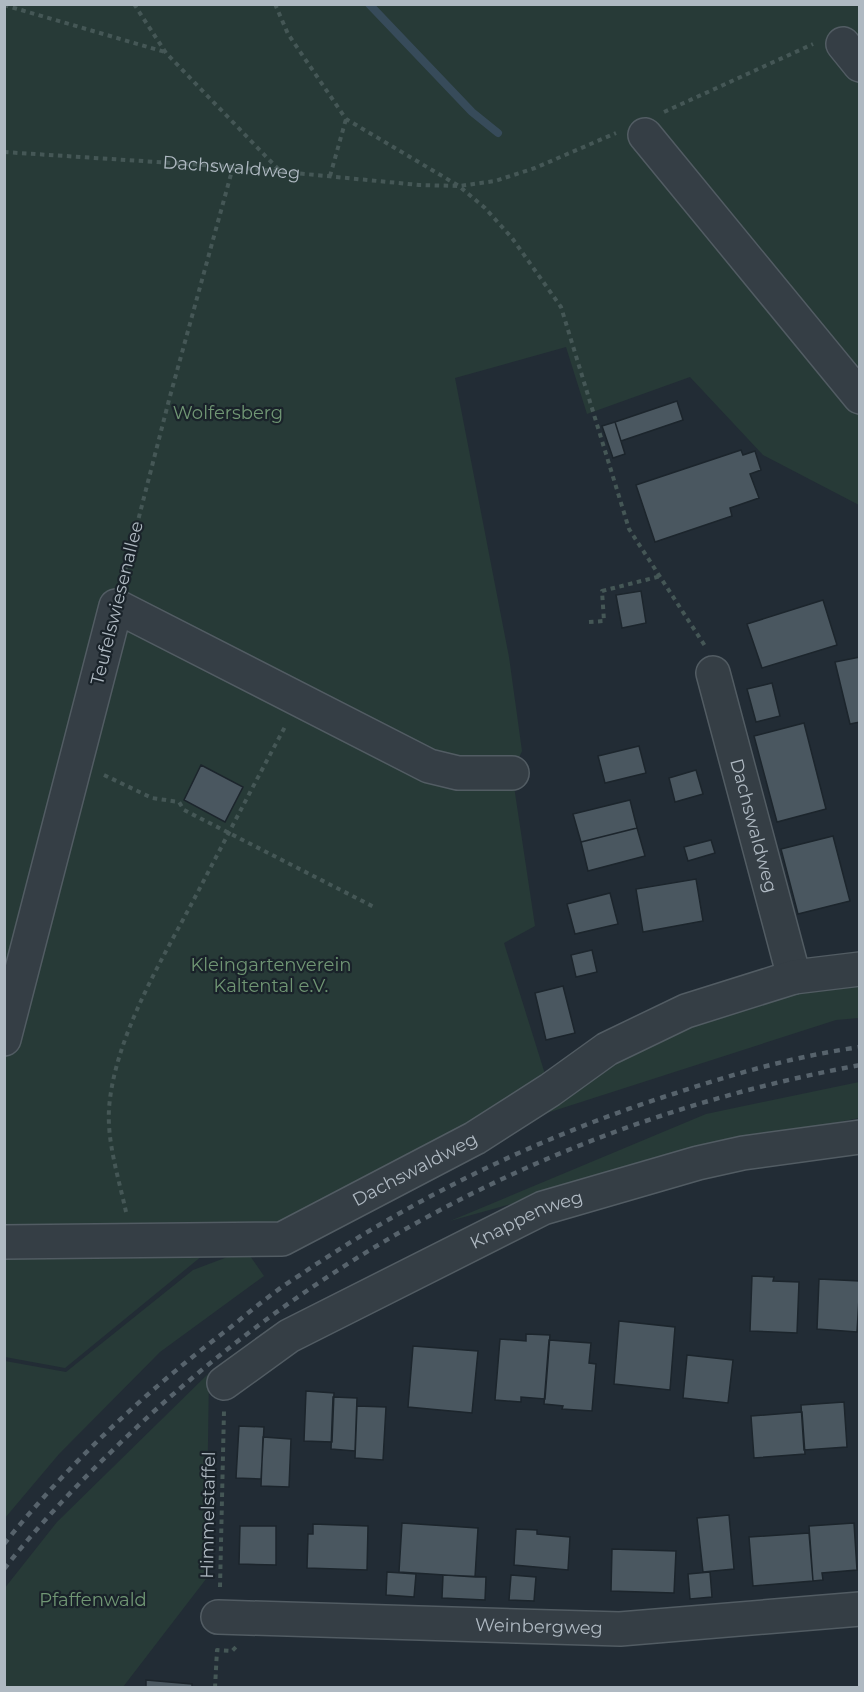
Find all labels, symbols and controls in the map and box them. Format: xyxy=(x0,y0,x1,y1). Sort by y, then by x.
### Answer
street label: Dachswaldweg xyxy=(162,151,301,184)
park label: Wolfersberg xyxy=(173,402,283,424)
street label: Teufelswiesenallee xyxy=(86,519,148,687)
street label: Dachswaldweg xyxy=(725,756,782,895)
park label: Kleingartenverein Kaltental e.V. xyxy=(190,954,352,997)
street label: Dachswaldweg xyxy=(349,1128,481,1211)
street label: Knappenweg xyxy=(466,1186,586,1254)
street label: Himmelstaffel xyxy=(196,1451,220,1579)
park label: Pfaffenwald xyxy=(39,1589,147,1611)
street label: Weinbergweg xyxy=(474,1614,603,1639)

